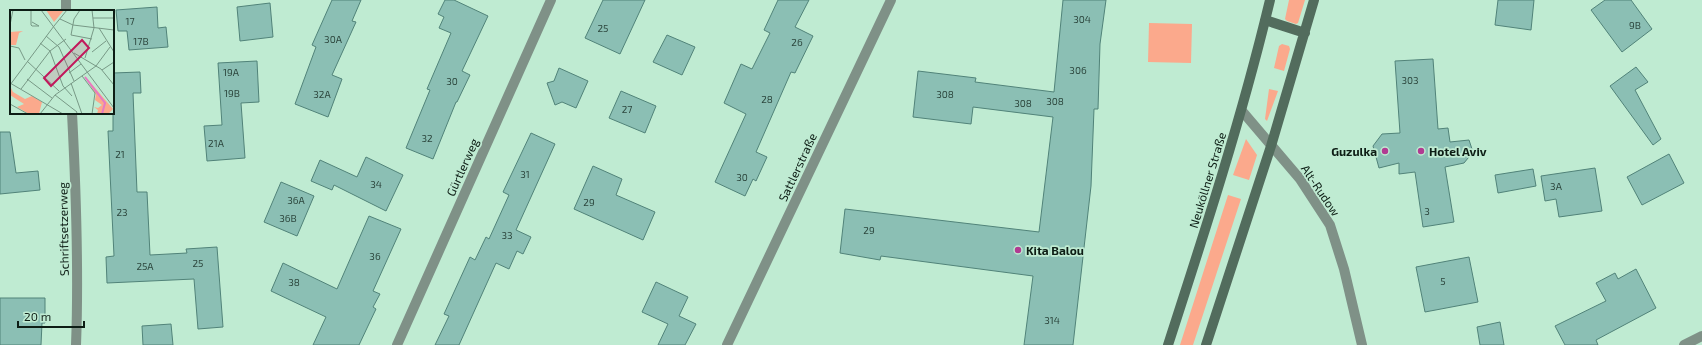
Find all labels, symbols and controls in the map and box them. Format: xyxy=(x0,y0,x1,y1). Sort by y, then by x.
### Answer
inset map xyxy=(10,10,114,114)
house number: 304 xyxy=(1073,13,1091,25)
house number: 17 xyxy=(125,15,135,27)
house number: 9B xyxy=(1629,19,1641,31)
house number: 25 xyxy=(598,22,608,34)
house number: 30A xyxy=(324,33,343,45)
house number: 17B xyxy=(133,35,149,47)
house number: 26 xyxy=(791,36,803,48)
house number: 306 xyxy=(1069,64,1087,76)
house number: 19A xyxy=(223,66,240,78)
house number: 303 xyxy=(1401,74,1419,86)
house number: 30 xyxy=(446,75,458,87)
house number: 19B xyxy=(224,87,240,99)
house number: 32A xyxy=(313,88,331,100)
house number: 308 xyxy=(936,88,954,100)
house number: 28 xyxy=(761,93,773,105)
house number: 308 xyxy=(1046,95,1064,107)
house number: 308 xyxy=(1014,97,1032,109)
house number: 27 xyxy=(622,103,632,115)
street label: Neuköllner Straße xyxy=(1186,130,1228,230)
street label: Sattlerstraße xyxy=(775,131,819,203)
house number: 32 xyxy=(421,132,433,144)
street label: Gürtlerweg xyxy=(443,136,481,198)
house number: 21A xyxy=(208,137,225,149)
place label: Guzulka xyxy=(1331,144,1377,158)
place label: Hotel Aviv xyxy=(1429,144,1487,158)
marker: Guzulka xyxy=(1380,146,1390,156)
marker: Hotel Aviv xyxy=(1416,146,1426,156)
house number: 21 xyxy=(115,148,125,160)
street label: Alt-Rudow xyxy=(1299,162,1343,218)
house number: 31 xyxy=(520,168,530,180)
house number: 30 xyxy=(736,171,748,183)
house number: 34 xyxy=(370,178,382,190)
house number: 3A xyxy=(1550,180,1563,192)
street label: Schriftsetzerweg xyxy=(55,182,71,276)
house number: 36A xyxy=(287,194,306,206)
house number: 29 xyxy=(583,196,595,208)
house number: 3 xyxy=(1424,205,1430,217)
house number: 23 xyxy=(116,206,128,218)
house number: 36B xyxy=(279,212,297,224)
house number: 29 xyxy=(863,224,875,236)
house number: 33 xyxy=(501,229,513,241)
place label: Kita Balou xyxy=(1026,243,1084,257)
marker: Kita Balou xyxy=(1013,245,1023,255)
house number: 36 xyxy=(369,250,381,262)
house number: 25 xyxy=(193,257,203,269)
house number: 25A xyxy=(136,260,154,272)
house number: 5 xyxy=(1440,275,1446,287)
house number: 38 xyxy=(288,276,300,288)
scale bar xyxy=(18,303,84,329)
text: 20 m xyxy=(24,309,51,323)
house number: 314 xyxy=(1044,314,1060,326)

